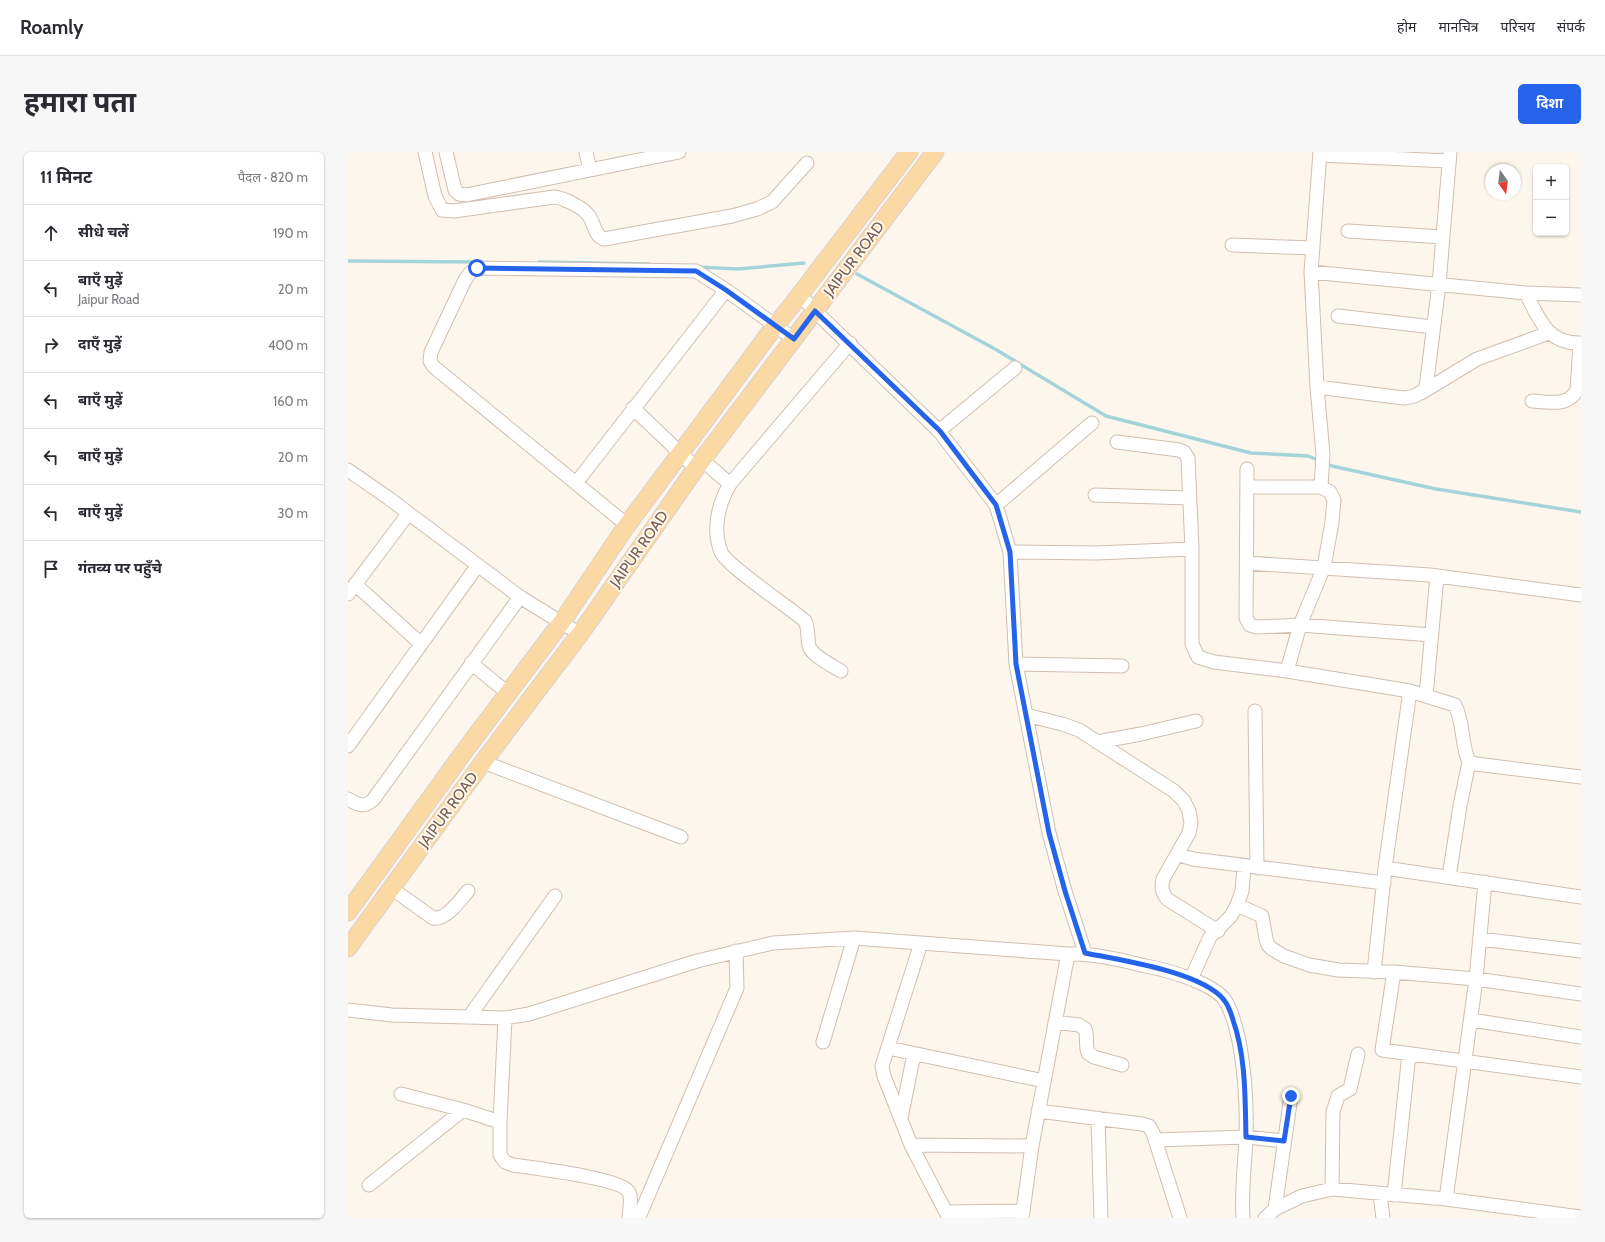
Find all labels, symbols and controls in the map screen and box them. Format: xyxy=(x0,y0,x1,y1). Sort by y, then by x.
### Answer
text: Roamly xyxy=(20,16,83,39)
text: होम xyxy=(1397,18,1416,36)
text: मानचित्र xyxy=(1438,18,1479,36)
text: परिचय xyxy=(1501,18,1535,36)
text: संपर्क xyxy=(1557,18,1585,36)
button: दिशा xyxy=(1518,84,1581,124)
text: हमारा पता xyxy=(24,85,136,119)
north arrow xyxy=(1485,164,1521,200)
map controls xyxy=(1533,164,1569,236)
button: + xyxy=(1533,164,1569,200)
text: 11 मिनट xyxy=(40,167,92,187)
text: पैदल · 820 m xyxy=(238,169,308,185)
button: − xyxy=(1533,200,1569,236)
street label: JAIPUR ROAD xyxy=(819,218,888,301)
icon: ahead xyxy=(40,222,62,244)
text: सीधे चलें xyxy=(78,223,129,241)
text: 190 m xyxy=(273,225,308,241)
route start xyxy=(468,259,486,277)
text: बाएँ मुड़ें xyxy=(78,271,123,289)
icon: left xyxy=(40,278,62,300)
text: 20 m xyxy=(278,281,308,297)
text: Jaipur Road xyxy=(78,291,139,307)
icon: right xyxy=(40,334,62,356)
text: दाएँ मुड़ें xyxy=(78,335,122,353)
text: 400 m xyxy=(268,337,308,353)
icon: left xyxy=(40,390,62,412)
text: बाएँ मुड़ें xyxy=(78,391,123,409)
text: 160 m xyxy=(273,393,308,409)
icon: left xyxy=(40,446,62,468)
text: बाएँ मुड़ें xyxy=(78,447,123,465)
text: 20 m xyxy=(278,449,308,465)
icon: left xyxy=(40,502,62,524)
text: बाएँ मुड़ें xyxy=(78,503,123,521)
text: 30 m xyxy=(278,505,308,521)
street label: JAIPUR ROAD xyxy=(605,507,672,592)
icon: arrive xyxy=(40,558,62,580)
text: गंतव्य पर पहुँचे xyxy=(78,559,162,577)
street label: JAIPUR ROAD xyxy=(414,769,482,852)
route end xyxy=(1282,1087,1300,1105)

